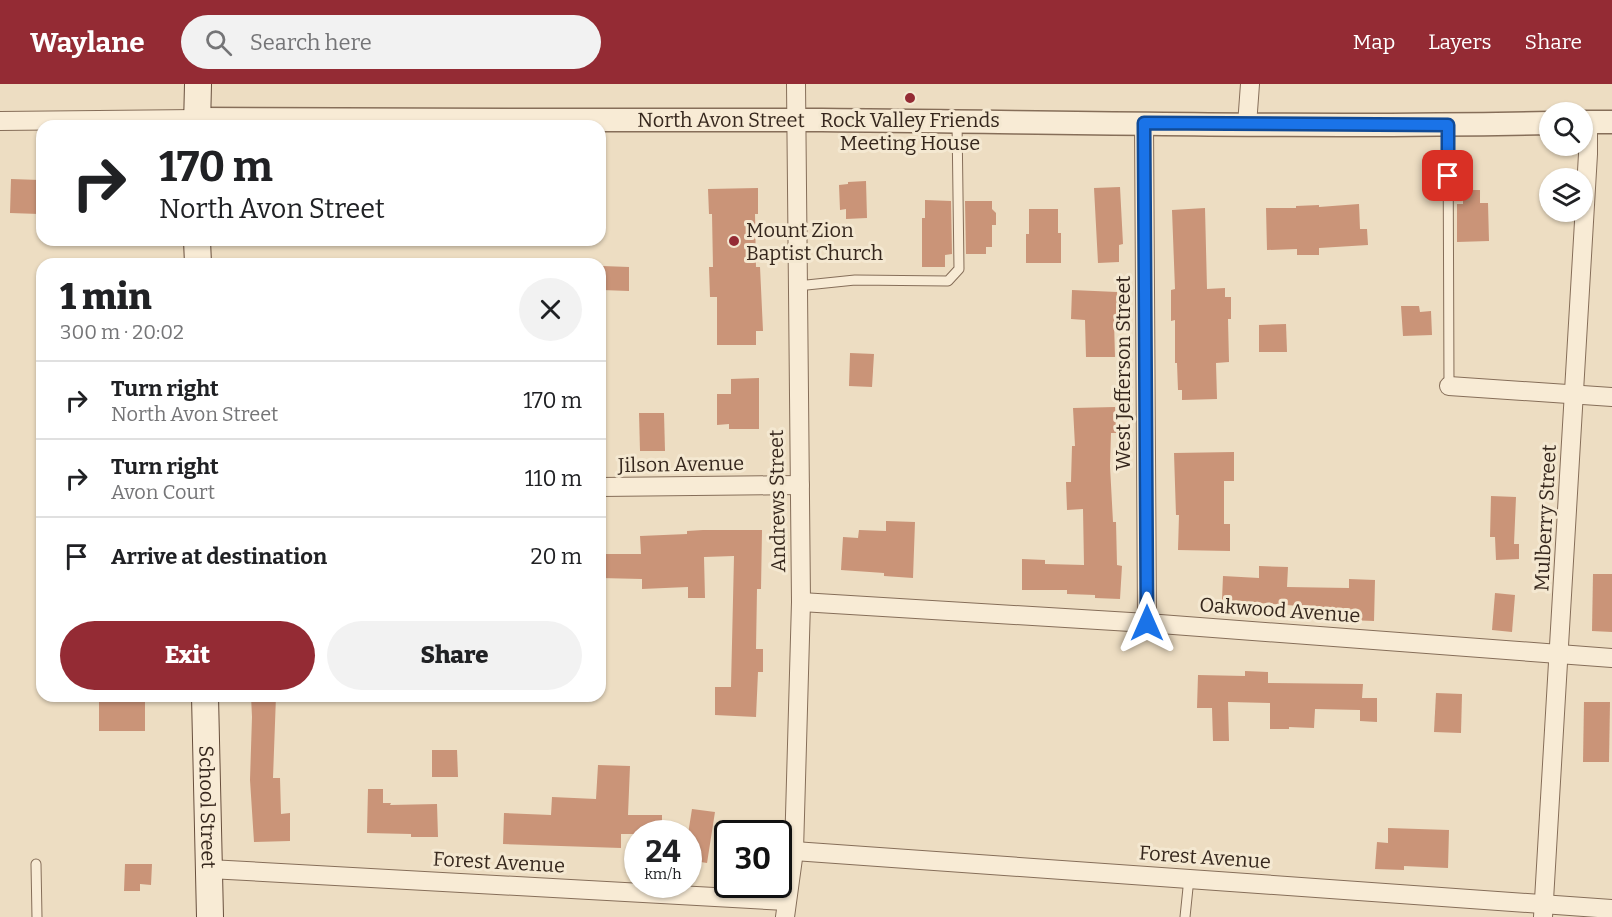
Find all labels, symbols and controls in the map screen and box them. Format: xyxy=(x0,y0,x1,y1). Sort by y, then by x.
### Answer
search box xyxy=(181,15,601,69)
text: Waylane xyxy=(30,26,145,59)
icon: search xyxy=(202,26,235,59)
text: Search here xyxy=(250,29,372,56)
text: Map xyxy=(1353,29,1395,55)
text: Layers xyxy=(1428,29,1492,55)
text: Share xyxy=(1525,29,1582,55)
marker: Rock Valley Friends Meeting House xyxy=(903,91,917,105)
map controls xyxy=(1539,102,1593,222)
button: search xyxy=(1539,102,1593,156)
street label: North Avon Street xyxy=(637,108,805,132)
place label: Rock Valley Friends Meeting House xyxy=(820,108,1000,155)
text: 170 m xyxy=(159,142,273,192)
icon: right xyxy=(60,144,138,222)
pin xyxy=(1422,150,1473,201)
icon: arrive xyxy=(1431,159,1464,192)
button: layers xyxy=(1539,168,1593,222)
text: North Avon Street xyxy=(159,193,385,225)
place label: Mount Zion Baptist Church xyxy=(746,218,884,265)
marker: Mount Zion Baptist Church xyxy=(727,234,741,248)
text: 1 min xyxy=(60,275,152,319)
street label: West Jefferson Street xyxy=(1111,275,1135,471)
button: close xyxy=(519,278,582,341)
text: 300 m · 20:02 xyxy=(60,320,184,344)
text: Turn right xyxy=(111,375,219,402)
icon: right xyxy=(60,384,93,417)
text: 170 m xyxy=(523,387,582,414)
text: North Avon Street xyxy=(111,402,278,426)
street label: Andrews Street xyxy=(764,429,790,573)
street label: Mulberry Street xyxy=(1529,444,1561,592)
street label: Jilson Avenue xyxy=(617,451,744,477)
text: Turn right xyxy=(111,453,219,480)
icon: right xyxy=(60,462,93,495)
text: 110 m xyxy=(525,465,582,492)
text: Avon Court xyxy=(111,480,215,504)
icon: arrive xyxy=(60,540,93,573)
text: Arrive at destination xyxy=(111,543,327,570)
text: 20 m xyxy=(531,543,582,570)
position arrow xyxy=(1115,591,1179,655)
street label: Oakwood Avenue xyxy=(1199,592,1361,628)
button: Exit xyxy=(60,621,315,690)
button: Share xyxy=(327,621,582,690)
street label: School Street xyxy=(194,745,221,869)
speed limit sign: 30 xyxy=(714,820,792,898)
text: 24 xyxy=(645,834,681,870)
street label: Forest Avenue xyxy=(1138,840,1272,874)
street label: Forest Avenue xyxy=(432,847,566,877)
text: km/h xyxy=(644,865,682,883)

